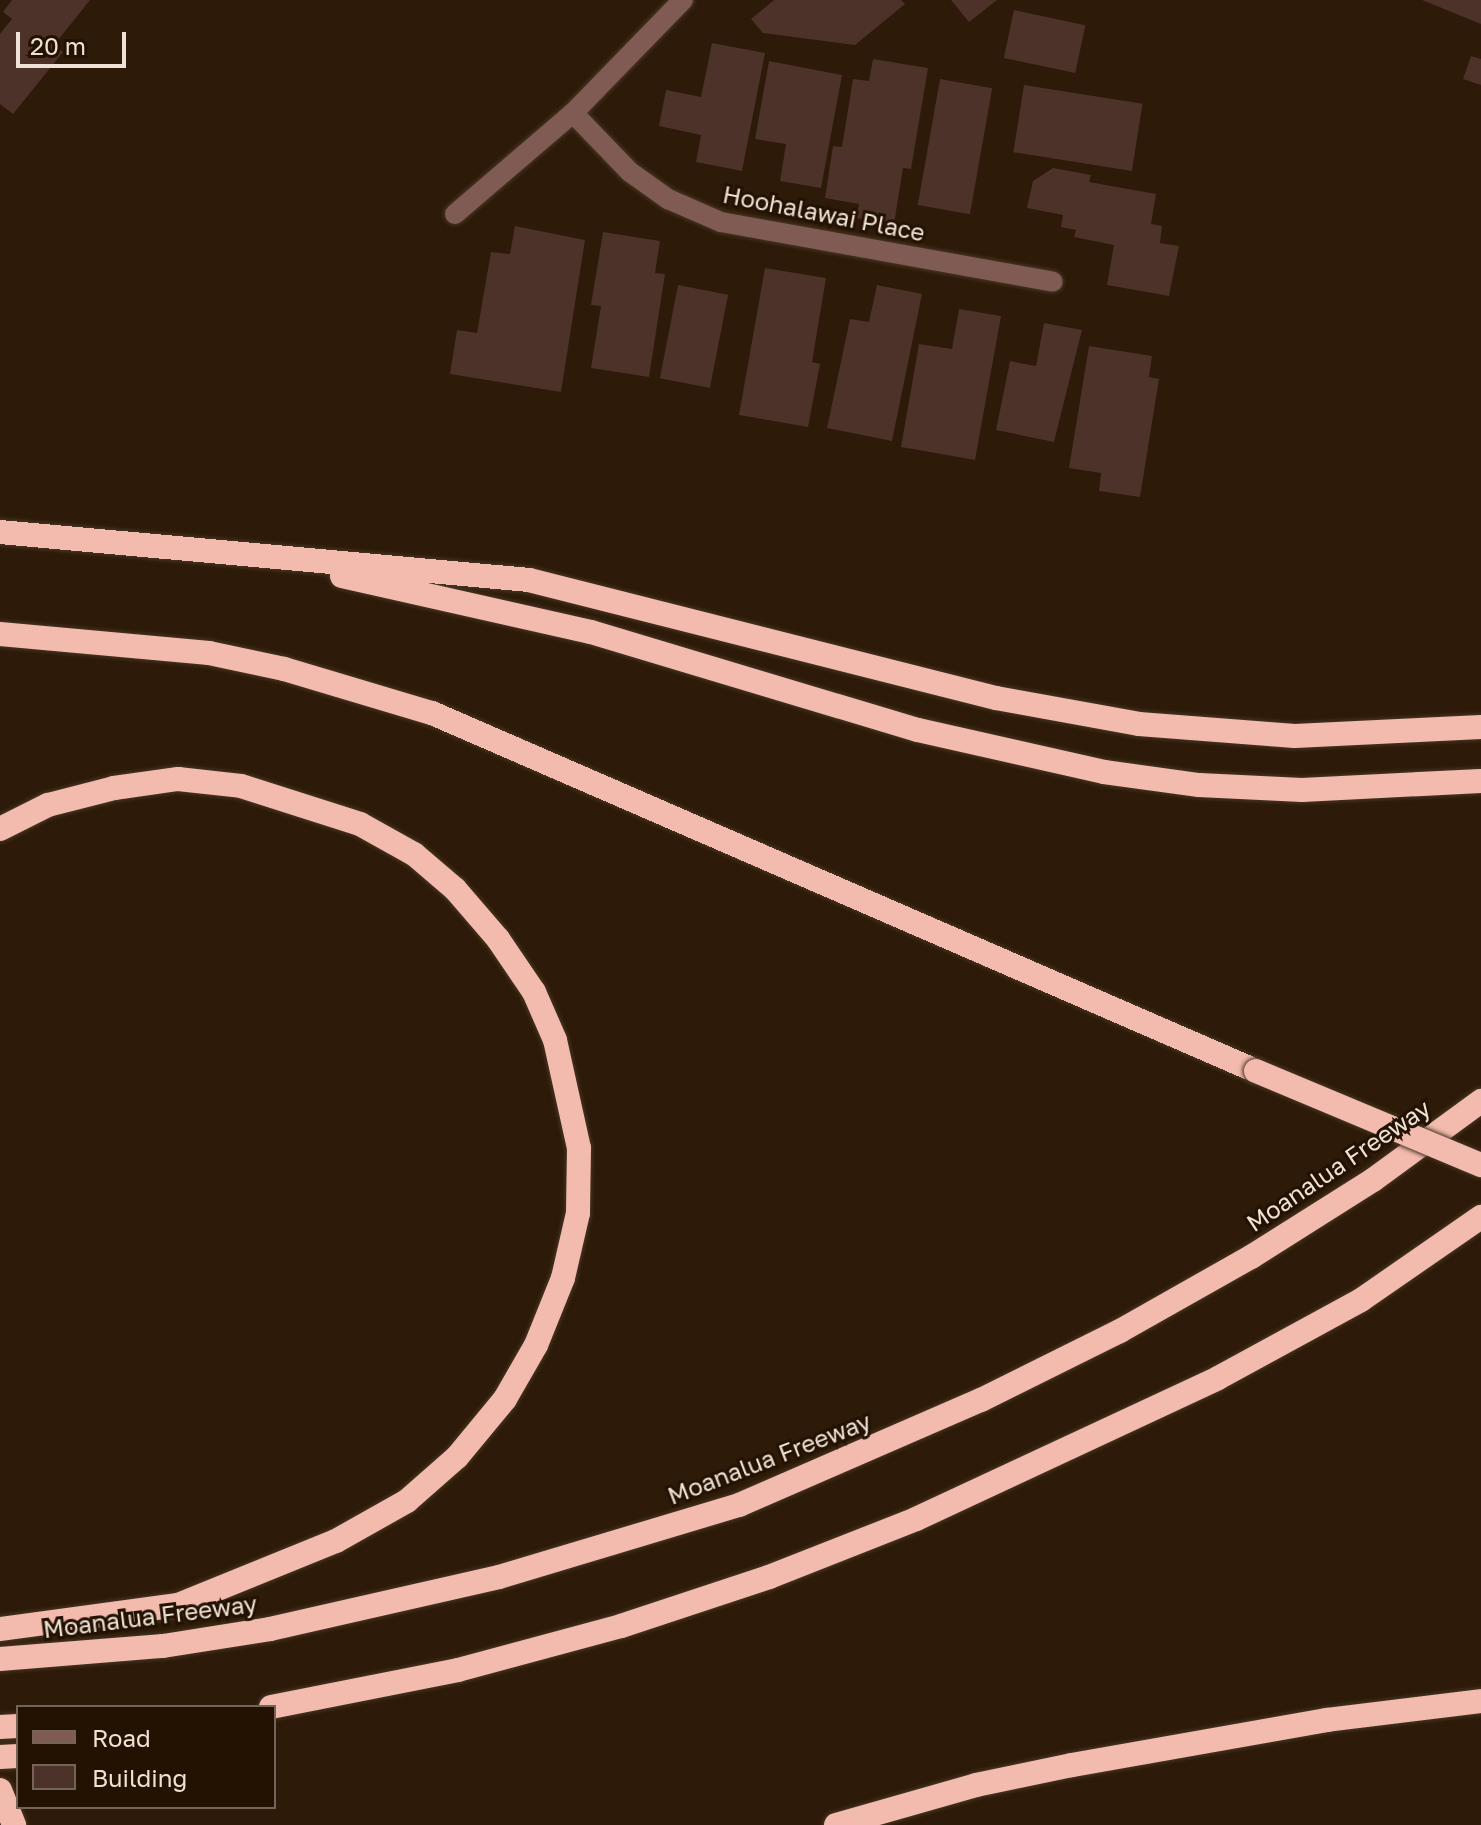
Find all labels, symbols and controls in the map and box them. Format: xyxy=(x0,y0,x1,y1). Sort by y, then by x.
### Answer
scale bar xyxy=(20,16,130,66)
text: 20 m xyxy=(30,31,86,60)
street label: Hoohalawai Place xyxy=(721,179,927,247)
street label: Moanalua Freeway xyxy=(1241,1093,1435,1237)
street label: Moanalua Freeway xyxy=(663,1406,875,1510)
street label: Moanalua Freeway xyxy=(41,1589,259,1643)
legend xyxy=(16,1705,276,1809)
text: Road xyxy=(92,1723,151,1752)
text: Building xyxy=(92,1763,187,1792)

